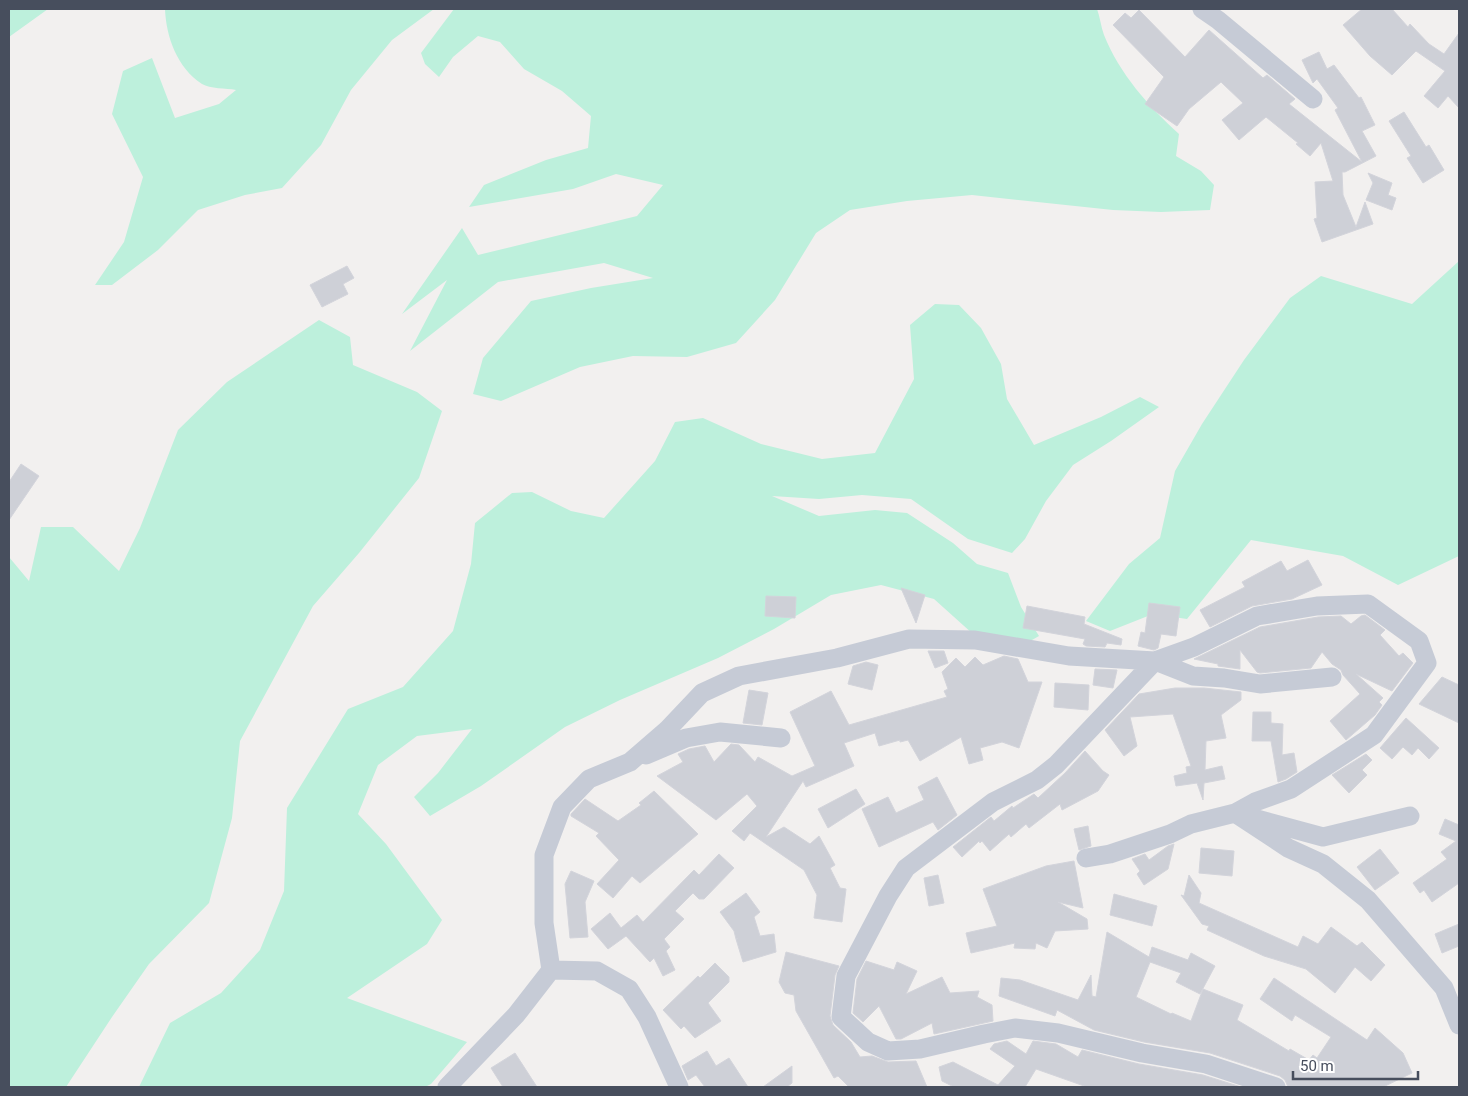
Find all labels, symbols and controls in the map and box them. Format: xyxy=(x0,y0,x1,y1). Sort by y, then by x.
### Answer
scale bar xyxy=(1293,1048,1418,1080)
text: 50 m xyxy=(1300,1057,1334,1075)

